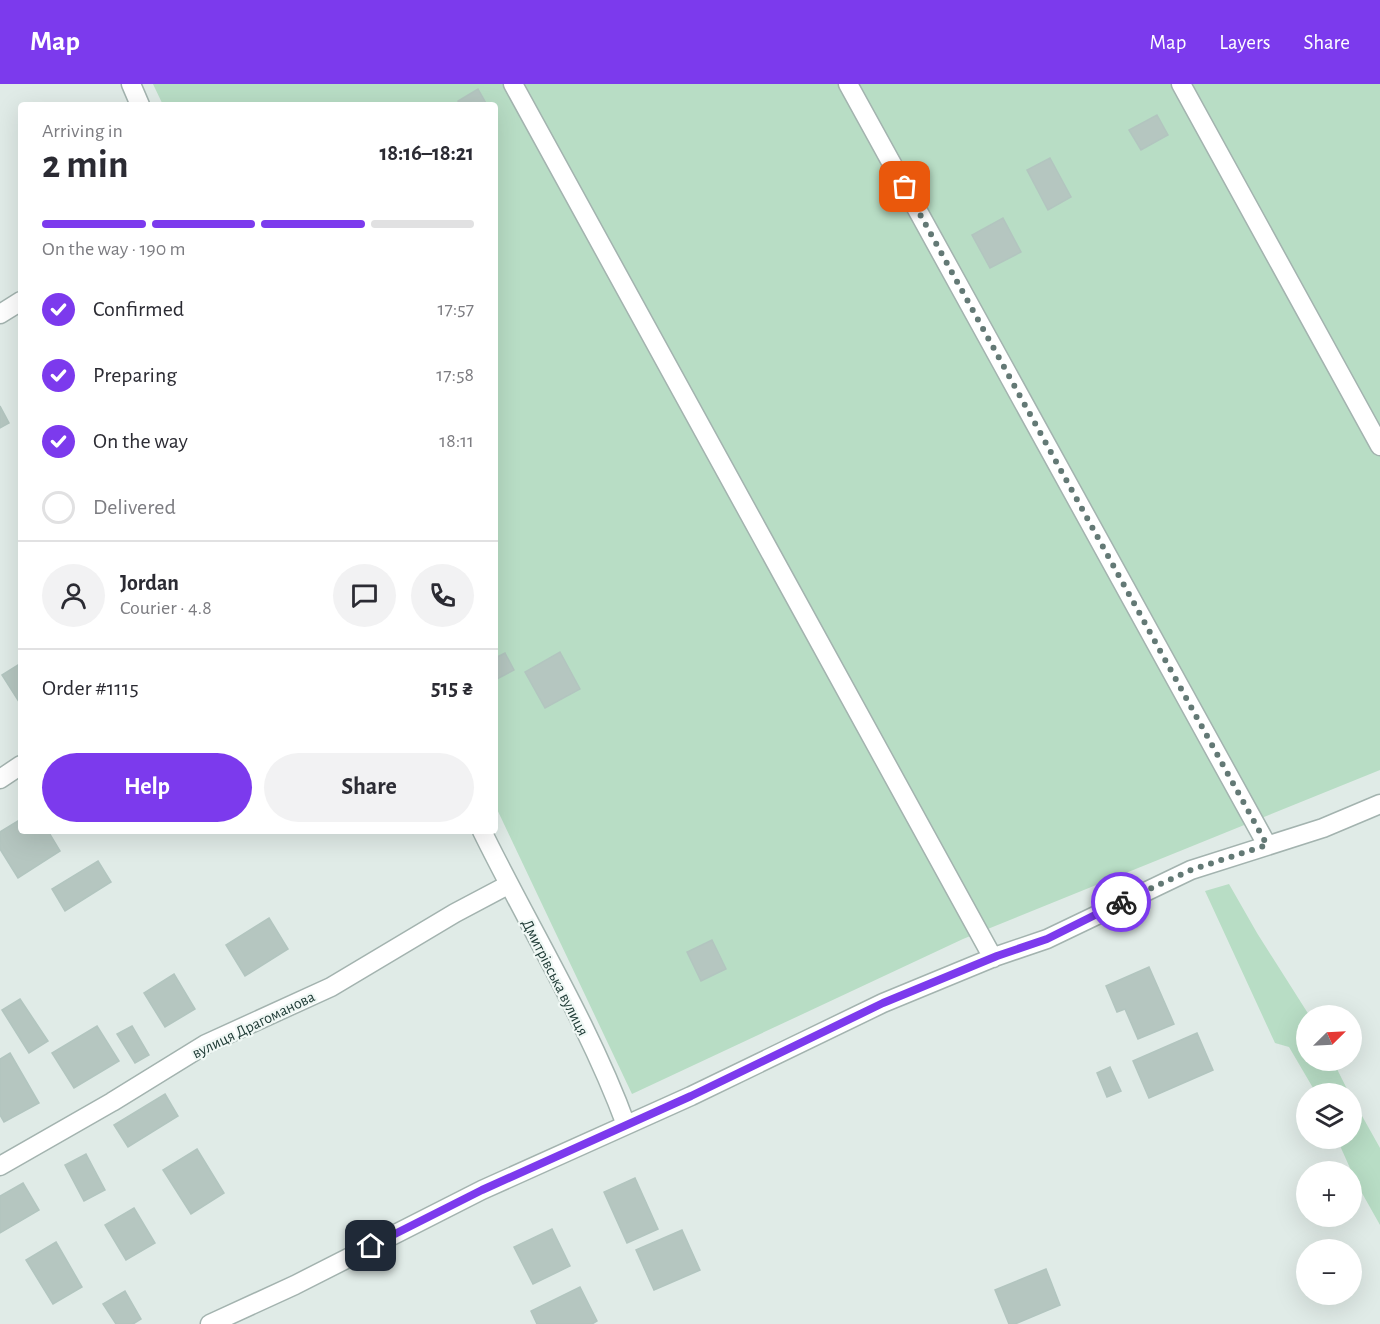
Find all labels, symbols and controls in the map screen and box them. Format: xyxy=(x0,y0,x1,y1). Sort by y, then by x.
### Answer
text: Map xyxy=(30,28,80,56)
text: Map xyxy=(1150,32,1186,53)
text: Layers xyxy=(1219,32,1270,53)
text: Share xyxy=(1303,32,1350,53)
text: Arriving in xyxy=(42,121,123,141)
text: 18:16–18:21 xyxy=(379,142,474,164)
text: 2 min xyxy=(42,146,129,185)
pin xyxy=(879,161,930,212)
icon: bag xyxy=(888,170,921,203)
text: On the way · 190 m xyxy=(42,239,186,259)
icon: check xyxy=(42,293,75,326)
text: Confirmed xyxy=(93,298,184,320)
text: 17:57 xyxy=(438,299,474,319)
icon: check xyxy=(42,359,75,392)
text: Preparing xyxy=(93,364,177,386)
text: 17:58 xyxy=(436,365,474,385)
icon: check xyxy=(42,425,75,458)
text: On the way xyxy=(93,430,188,452)
text: 18:11 xyxy=(439,431,474,451)
text: Delivered xyxy=(93,496,176,518)
button: person xyxy=(42,564,105,627)
button: chat xyxy=(333,564,396,627)
button: phone xyxy=(411,564,474,627)
text: Jordan xyxy=(120,572,179,594)
text: Courier · 4.8 xyxy=(120,598,212,618)
text: Order #1115 xyxy=(42,677,139,699)
text: 515 ₴ xyxy=(431,677,474,699)
button: Help xyxy=(42,753,252,822)
button: Share xyxy=(264,753,474,822)
courier xyxy=(1091,872,1151,932)
icon: bike xyxy=(1105,886,1138,919)
street label: Дмитрівська вулиця xyxy=(518,917,591,1039)
street label: вулиця Драгоманова xyxy=(190,988,318,1062)
north arrow xyxy=(1296,1005,1362,1071)
map controls xyxy=(1296,1005,1362,1305)
button: layers xyxy=(1296,1083,1362,1149)
button: + xyxy=(1296,1161,1362,1227)
pin xyxy=(345,1220,396,1271)
icon: home xyxy=(354,1229,387,1262)
button: − xyxy=(1296,1239,1362,1305)

